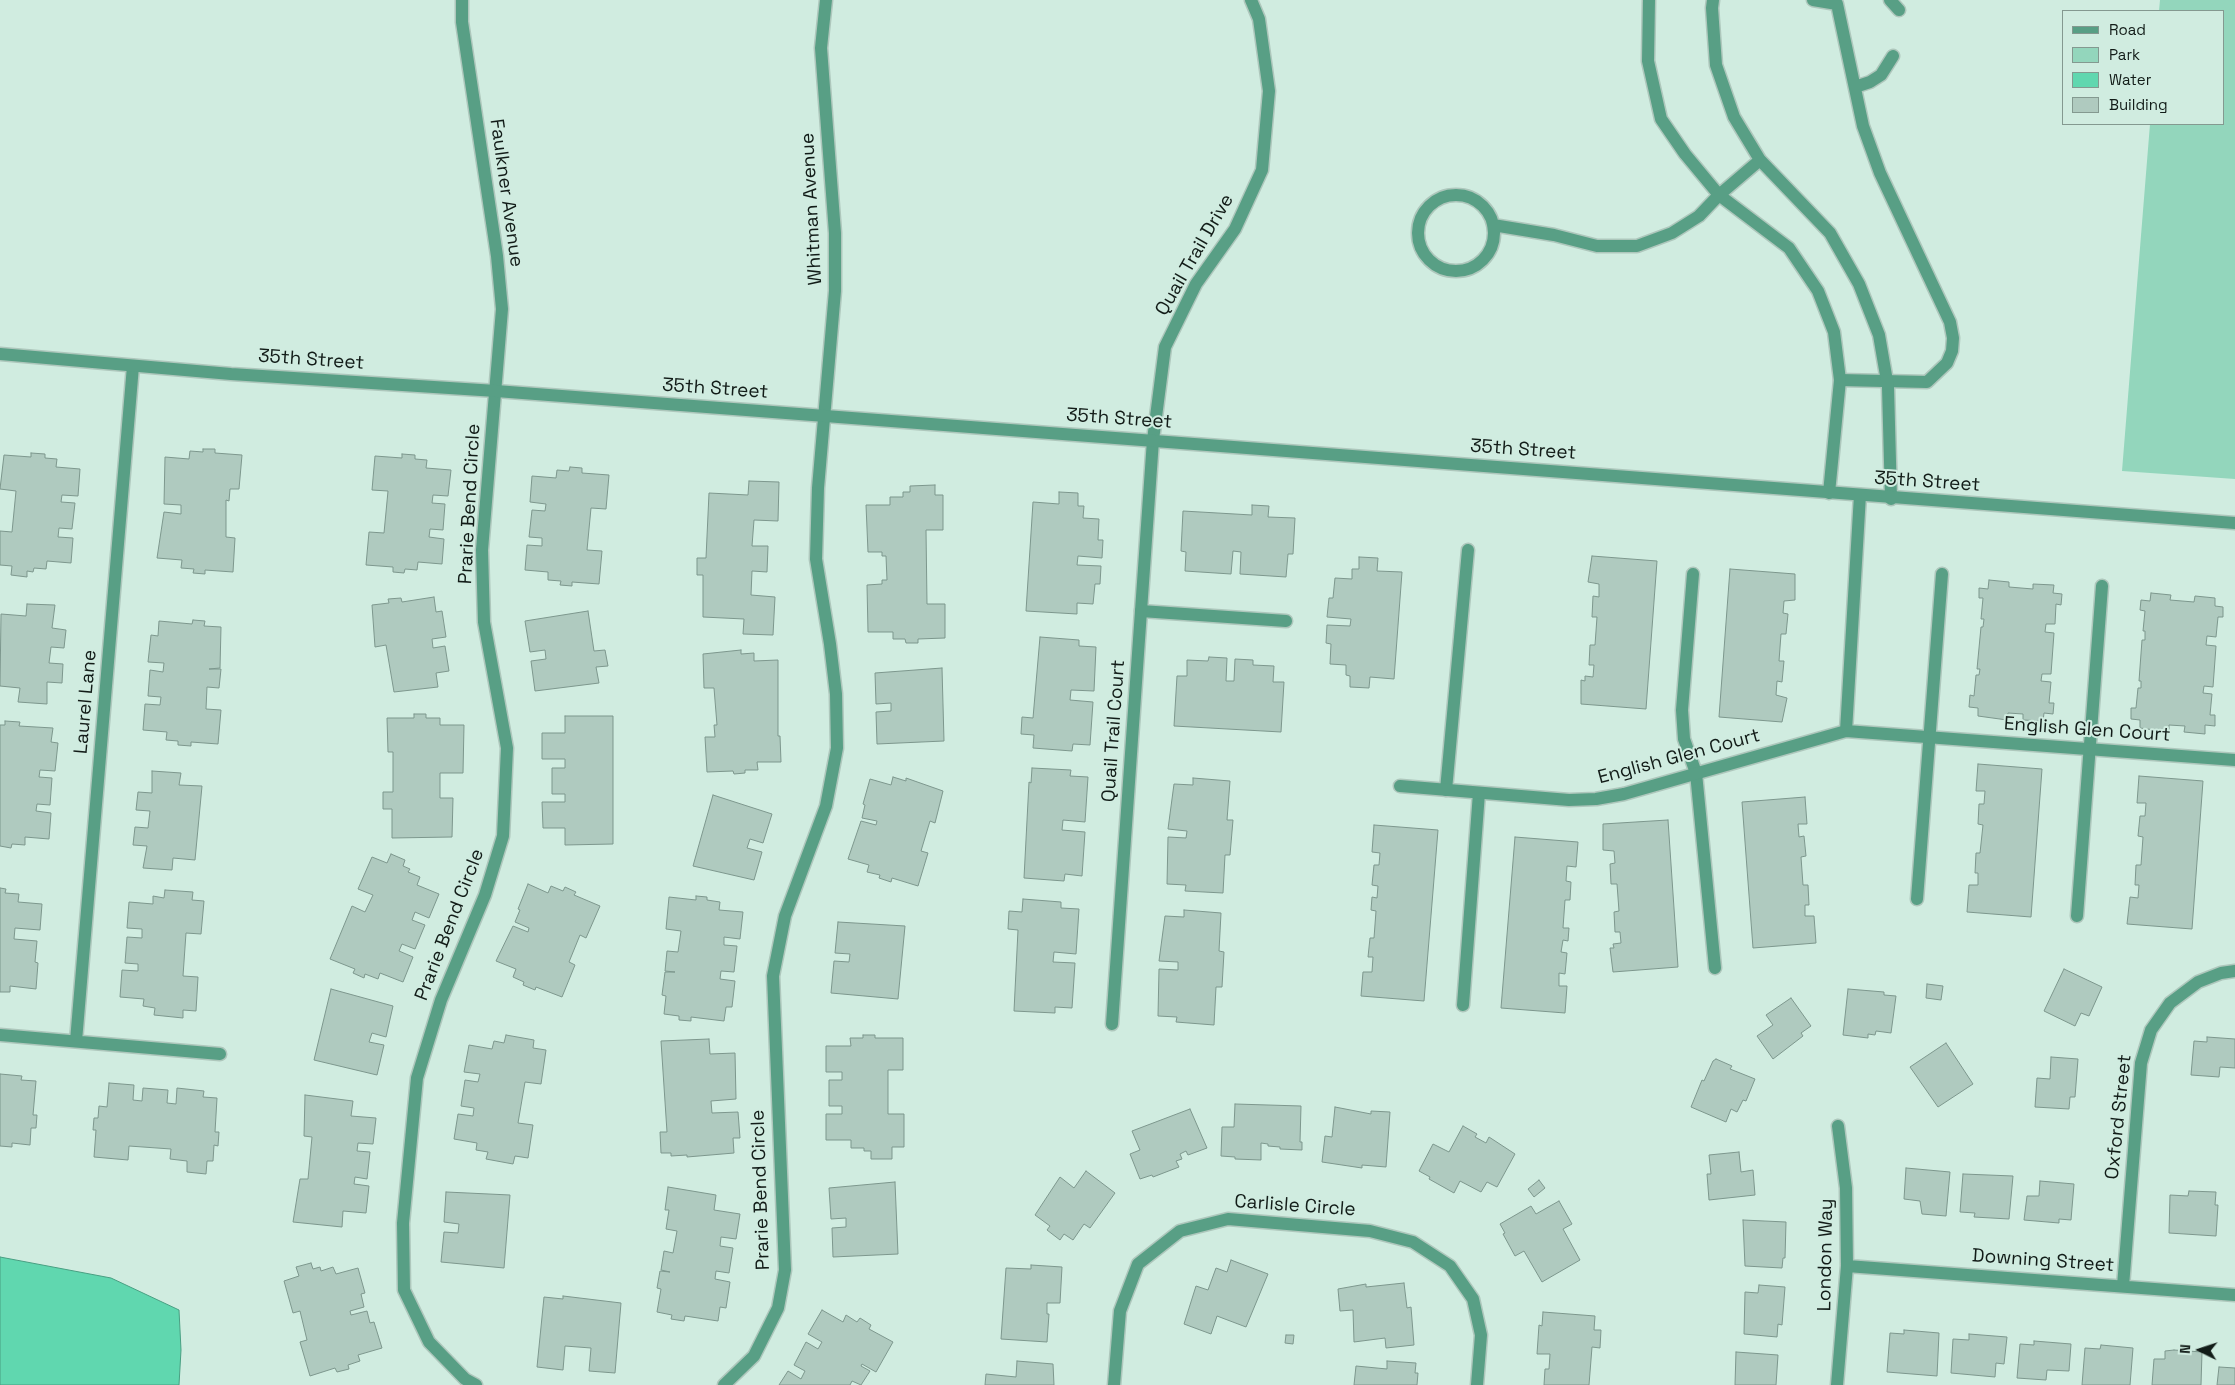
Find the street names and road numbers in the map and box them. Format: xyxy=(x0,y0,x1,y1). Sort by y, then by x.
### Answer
street label: Faulkner Avenue xyxy=(484,117,528,269)
street label: Whitman Avenue xyxy=(797,132,827,286)
street label: Quail Trail Drive xyxy=(1151,190,1239,320)
street label: 35th Street xyxy=(257,345,365,375)
street label: 35th Street xyxy=(661,374,769,404)
street label: 35th Street xyxy=(1065,404,1173,434)
street label: Prarie Bend Circle xyxy=(454,423,486,585)
street label: 35th Street xyxy=(1469,435,1577,465)
street label: 35th Street xyxy=(1873,467,1981,497)
street label: Laurel Lane xyxy=(70,649,102,755)
street label: Quail Trail Court xyxy=(1098,659,1130,803)
street label: English Glen Court xyxy=(2003,713,2171,747)
street label: English Glen Court xyxy=(1595,724,1763,790)
street label: Prarie Bend Circle xyxy=(411,846,489,1004)
street label: Oxford Street xyxy=(2101,1053,2137,1181)
street label: Prarie Bend Circle xyxy=(747,1109,775,1271)
street label: Carlisle Circle xyxy=(1234,1190,1356,1222)
street label: London Way xyxy=(1814,1198,1838,1312)
street label: Downing Street xyxy=(1971,1245,2115,1277)

